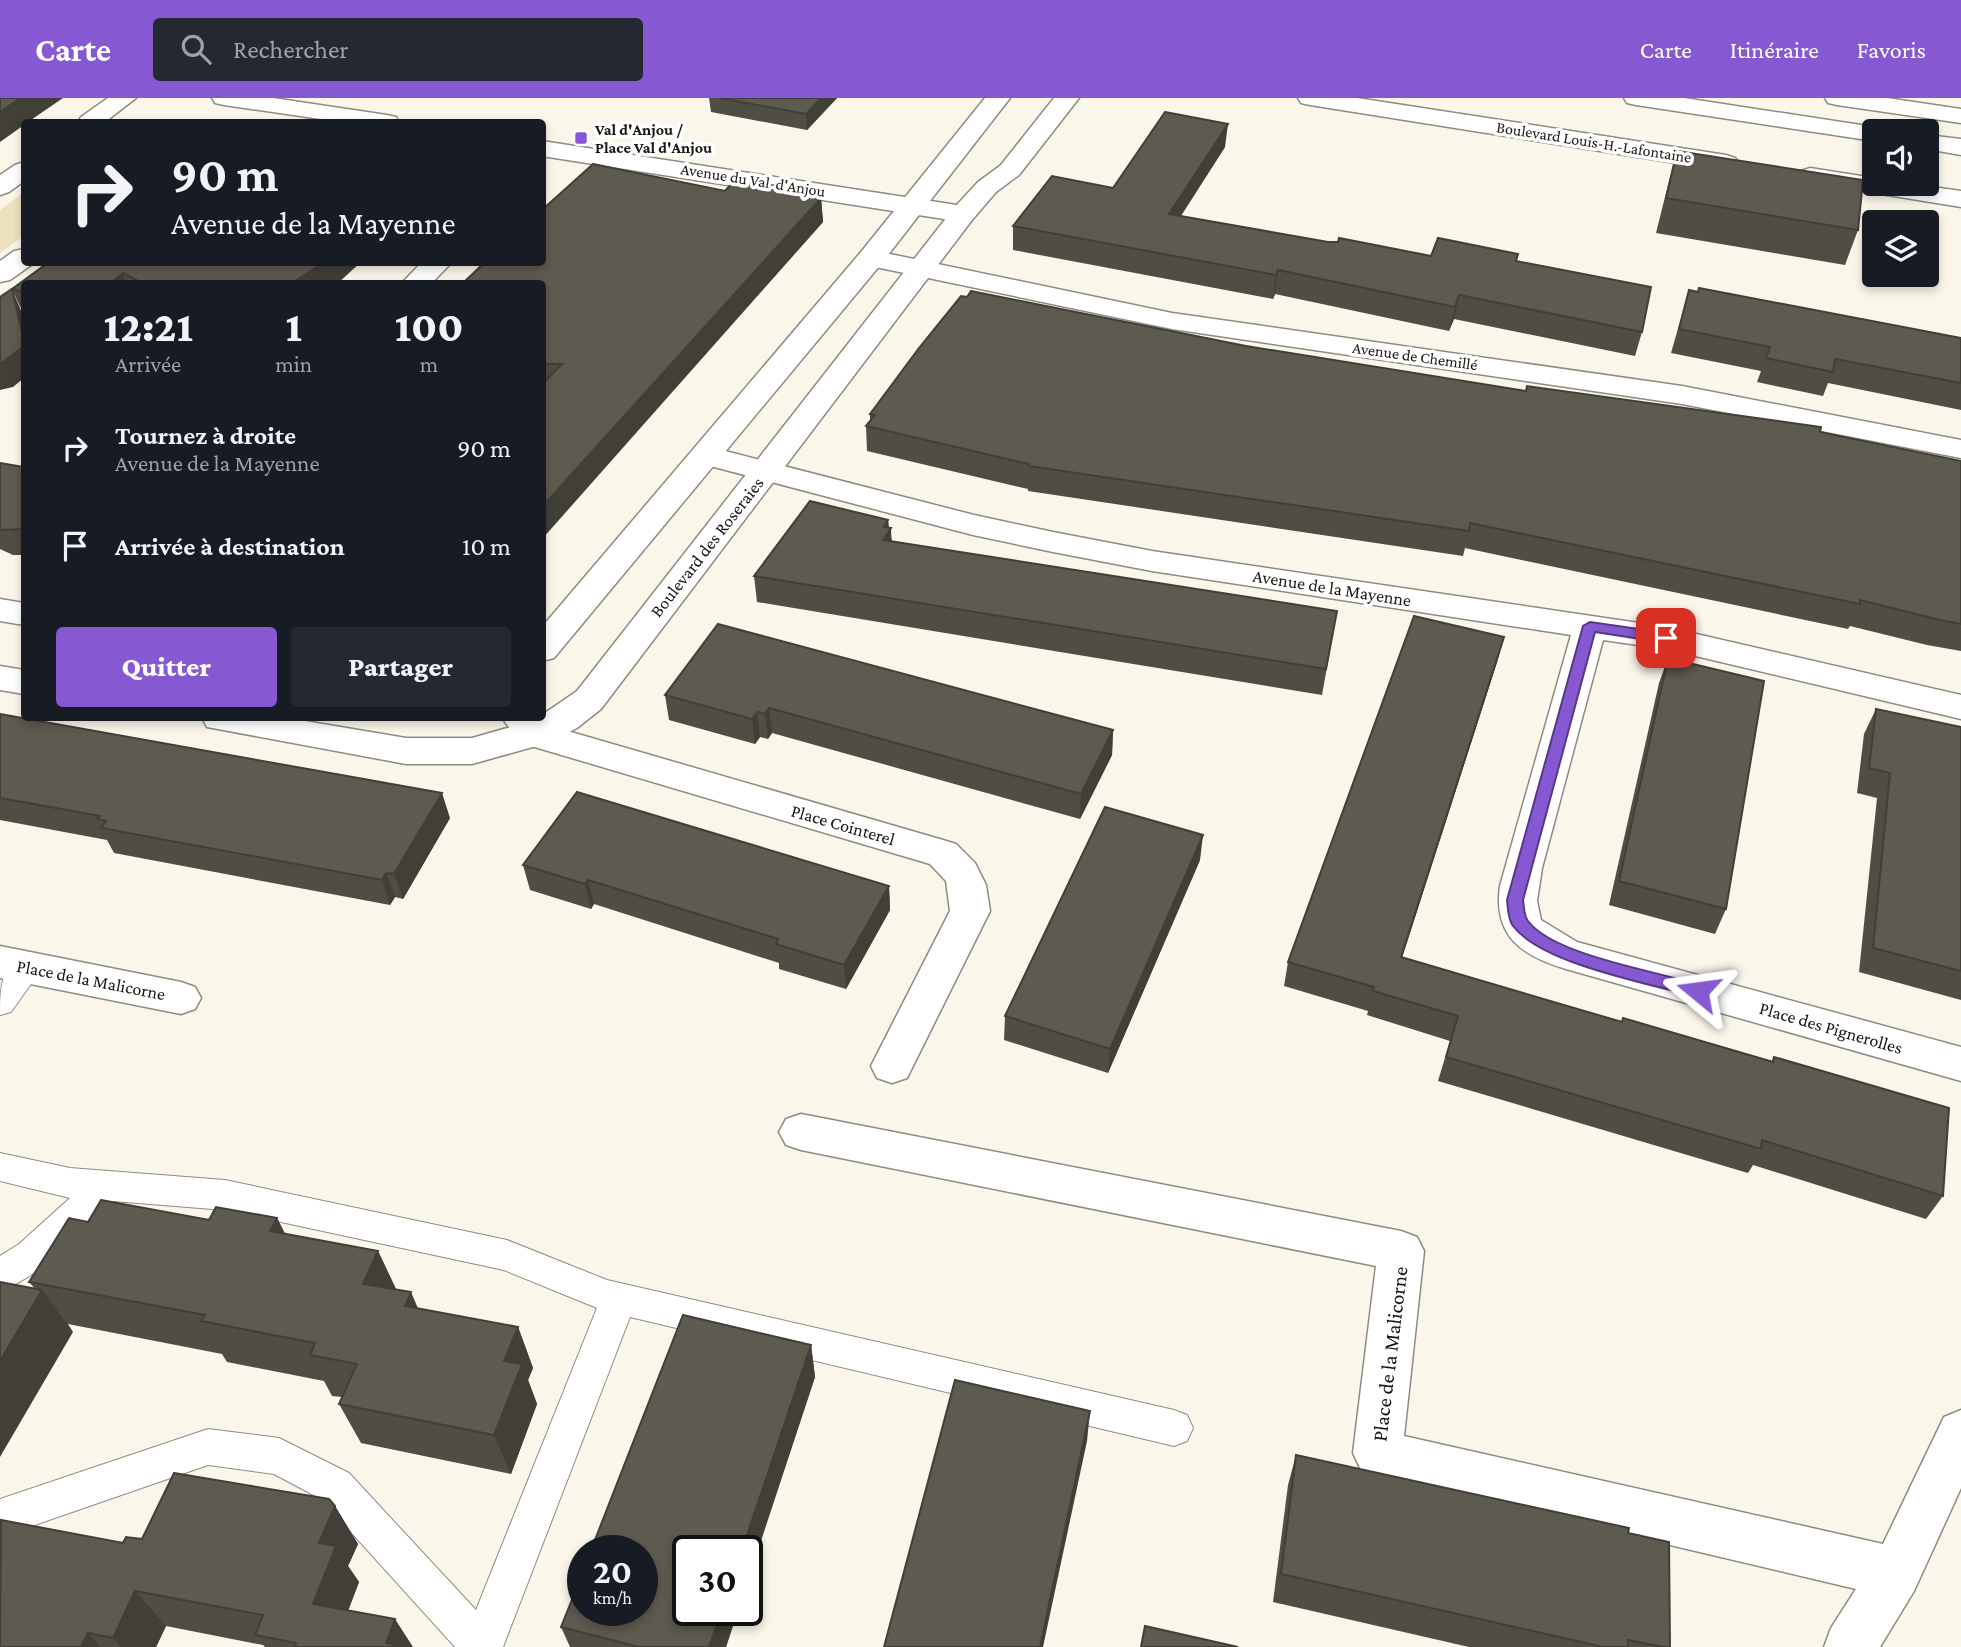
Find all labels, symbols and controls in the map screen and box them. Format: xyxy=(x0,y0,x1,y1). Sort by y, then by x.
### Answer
search box xyxy=(153,18,643,81)
icon: search xyxy=(177,30,215,68)
text: Carte xyxy=(35,31,111,68)
text: Rechercher xyxy=(233,35,349,64)
text: Carte xyxy=(1640,36,1692,63)
text: Itinéraire xyxy=(1730,36,1819,63)
text: Favoris xyxy=(1857,36,1926,63)
street label: Boulevard Louis-H.-Lafontaine xyxy=(1495,118,1693,166)
map controls xyxy=(1862,119,1939,287)
button: sound xyxy=(1862,119,1939,196)
place label: Val d'Anjou / Place Val d'Anjou xyxy=(594,121,712,157)
marker: Val d'Anjou / Place Val d'Anjou xyxy=(573,130,589,146)
icon: right xyxy=(56,147,147,238)
text: 90 m xyxy=(171,147,278,202)
street label: Avenue du Val-d'Anjou xyxy=(679,160,827,201)
text: Avenue de la Mayenne xyxy=(171,205,456,241)
button: layers xyxy=(1862,210,1939,287)
text: 12:21 xyxy=(104,303,193,350)
text: 1 xyxy=(286,303,302,350)
text: 100 xyxy=(395,303,463,350)
street label: Avenue de Chemillé xyxy=(1351,339,1479,373)
text: Arrivée xyxy=(115,351,181,377)
text: min xyxy=(275,351,312,377)
text: m xyxy=(420,351,438,377)
text: Tournez à droite xyxy=(115,421,296,450)
icon: right xyxy=(56,429,94,467)
text: 90 m xyxy=(457,434,511,463)
text: Avenue de la Mayenne xyxy=(115,450,320,476)
street label: Boulevard des Roseraies xyxy=(646,473,768,621)
icon: arrive xyxy=(56,527,94,565)
text: Arrivée à destination xyxy=(115,532,345,561)
text: 10 m xyxy=(462,532,511,561)
street label: Avenue de la Mayenne xyxy=(1251,566,1413,610)
pin xyxy=(1636,608,1696,668)
icon: arrive xyxy=(1647,619,1685,657)
button: Quitter xyxy=(56,627,277,707)
button: Partager xyxy=(291,627,511,707)
street label: Place Cointerel xyxy=(789,801,897,849)
position arrow xyxy=(1661,954,1735,1028)
street label: Place de la Malicorne xyxy=(15,956,167,1004)
street label: Place des Pignerolles xyxy=(1757,998,1905,1058)
street label: Place de la Malicorne xyxy=(1367,1265,1413,1443)
speed limit sign: 30 xyxy=(672,1535,763,1626)
text: 20 xyxy=(593,1552,632,1591)
text: km/h xyxy=(593,1588,632,1608)

